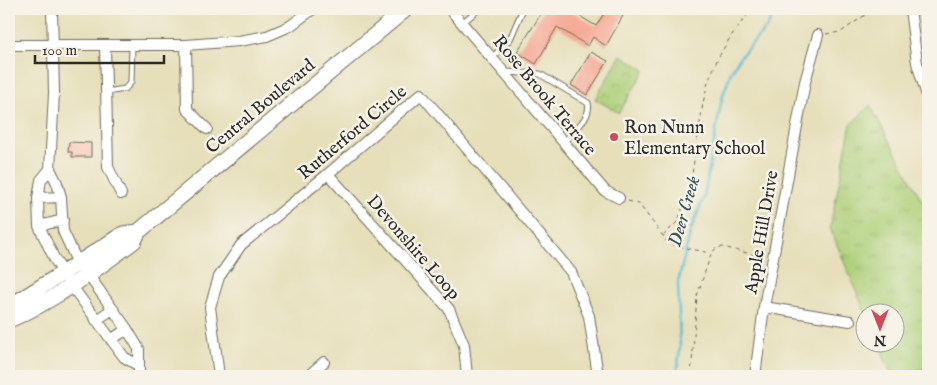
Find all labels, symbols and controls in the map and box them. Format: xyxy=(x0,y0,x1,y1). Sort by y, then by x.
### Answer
street label: Rose Brook Terrace xyxy=(487,31,601,161)
scale bar xyxy=(35,32,164,64)
text: 100 m xyxy=(42,41,78,60)
street label: Central Boulevard xyxy=(201,54,321,160)
street label: Rutherford Circle xyxy=(294,81,412,185)
place label: Ron Nunn Elementary School xyxy=(624,117,765,161)
marker: Ron Nunn Elementary School xyxy=(608,131,620,143)
street label: Apple Hill Drive xyxy=(740,169,785,297)
water label: Deer Creek xyxy=(663,173,707,250)
street label: Devonshire Loop xyxy=(361,191,465,305)
north arrow xyxy=(854,302,904,352)
text: N xyxy=(874,331,887,349)

